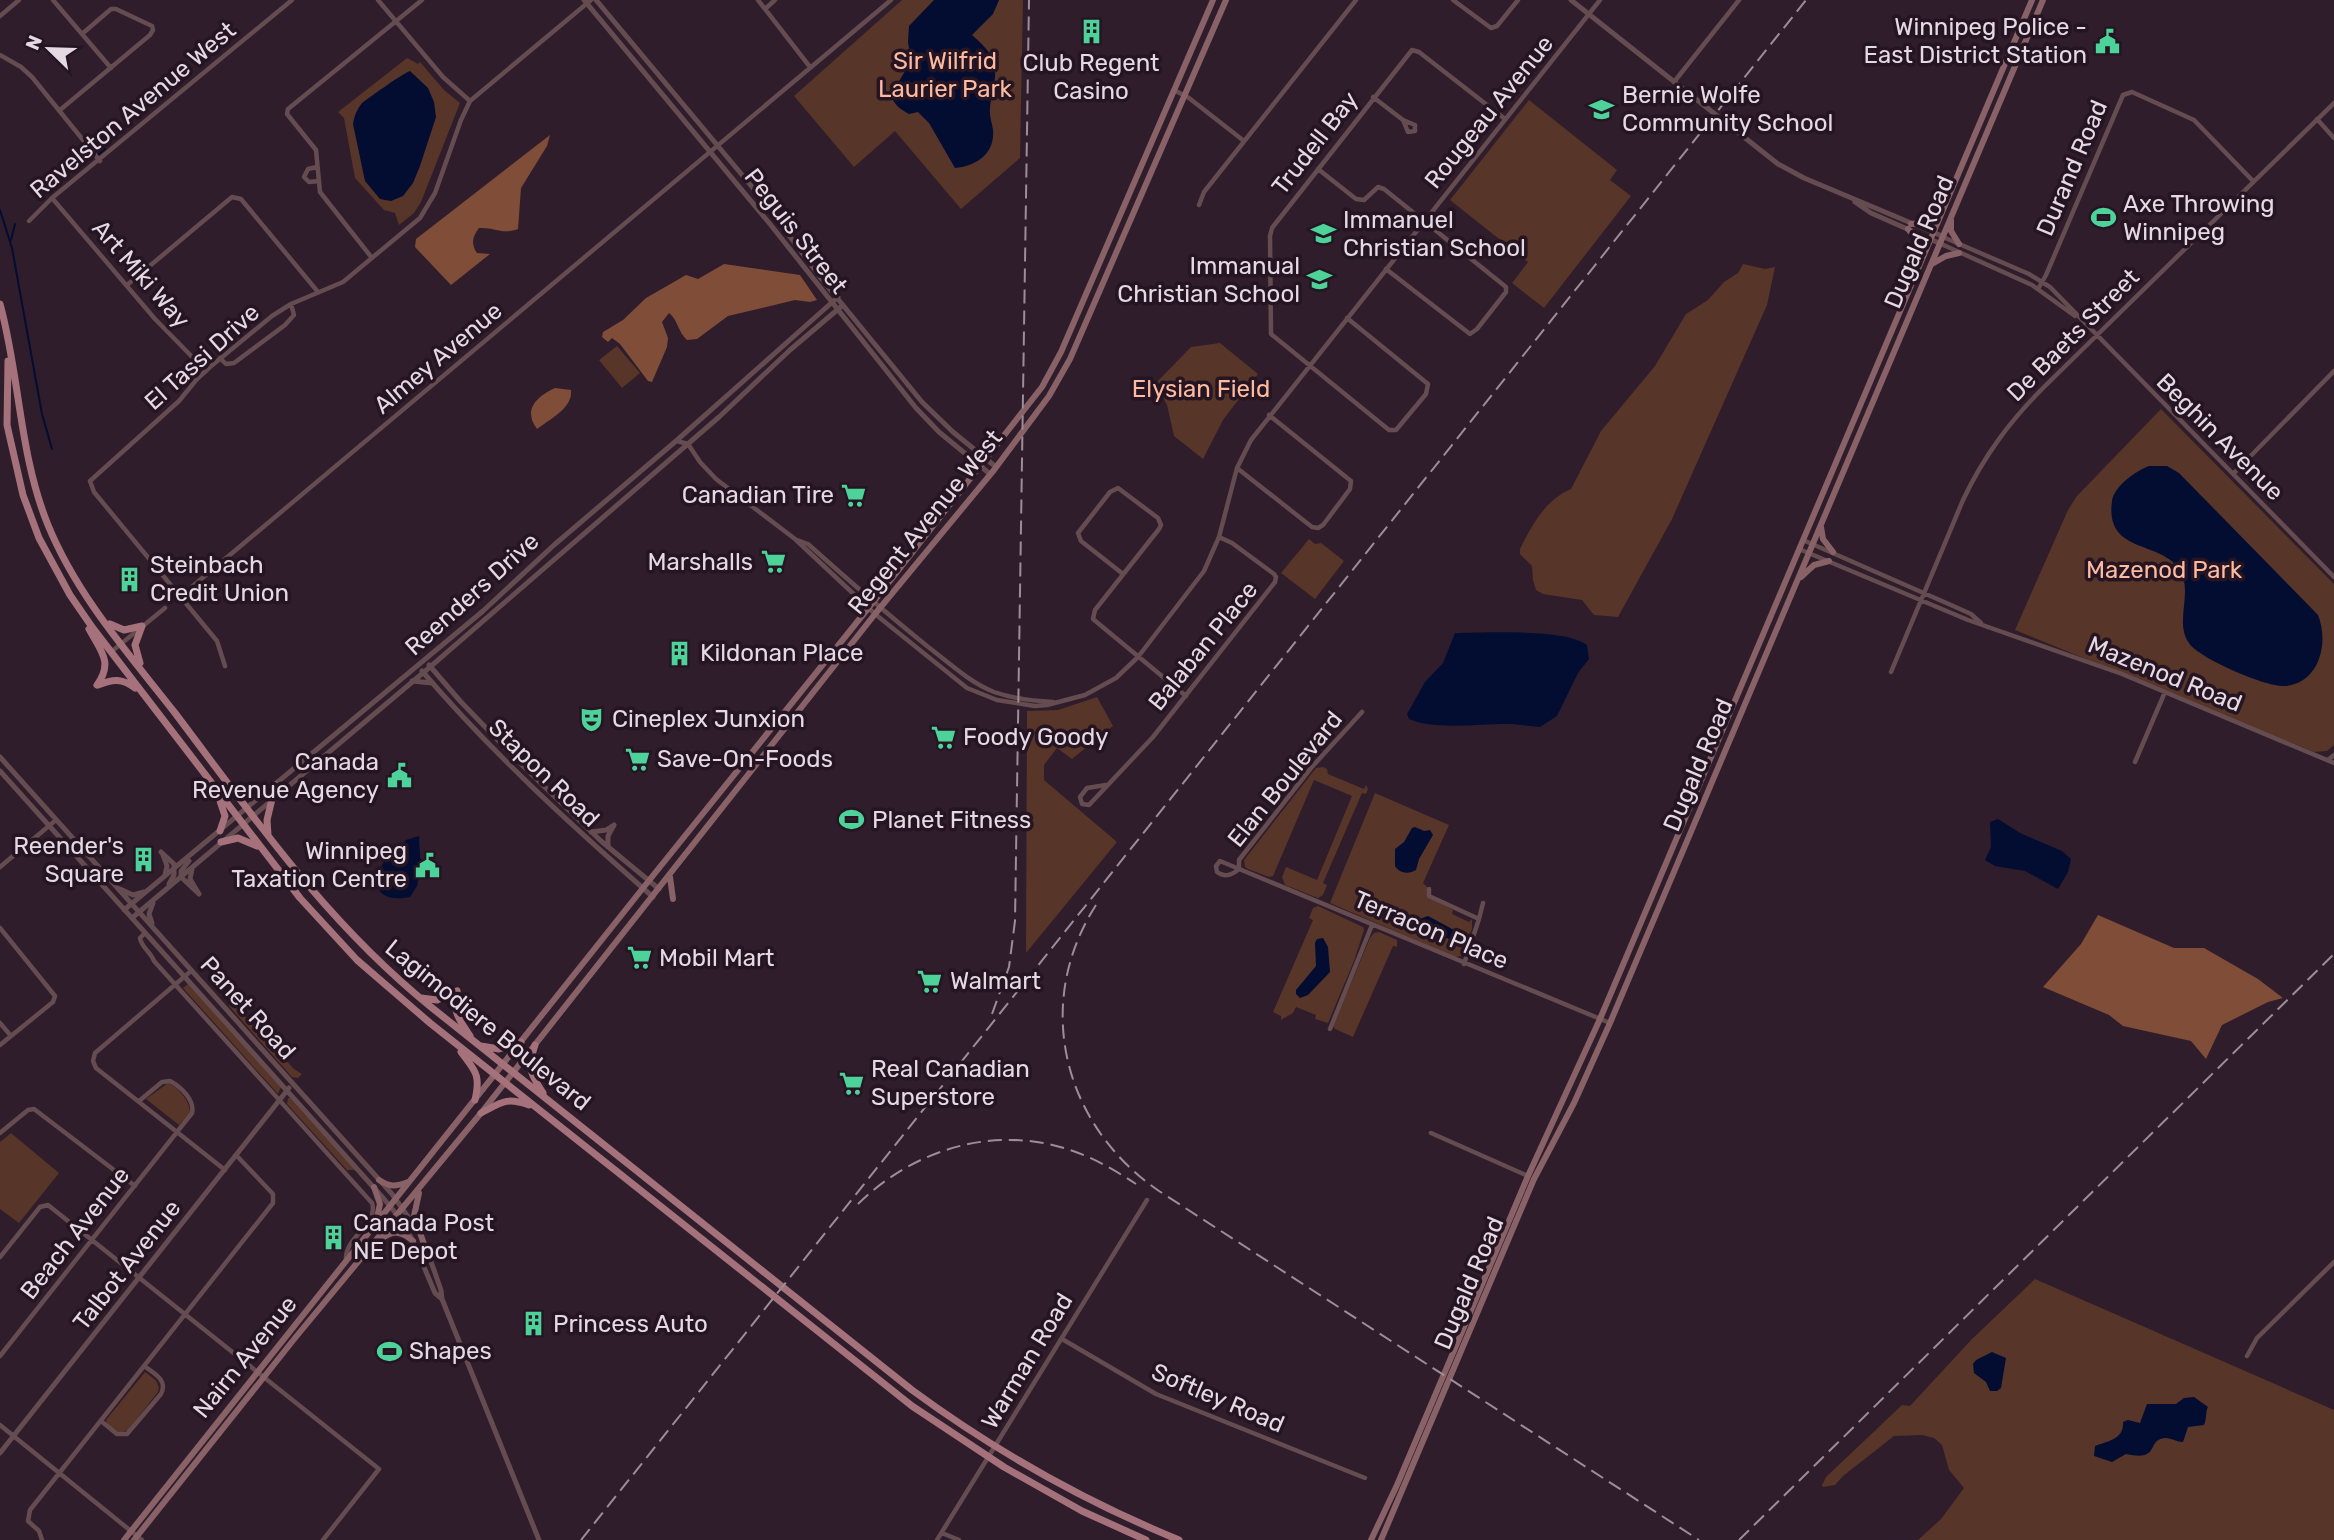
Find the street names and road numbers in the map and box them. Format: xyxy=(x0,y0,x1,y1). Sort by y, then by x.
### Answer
street label: Ravelston Avenue West xyxy=(25,16,241,204)
street label: Rougeau Avenue xyxy=(1419,30,1559,194)
street label: Trudell Bay xyxy=(1266,86,1364,200)
street label: Durand Road xyxy=(2031,96,2113,240)
street label: Peguis Street xyxy=(739,163,853,299)
street label: Dugald Road xyxy=(1878,171,1960,313)
street label: Art Miki Way xyxy=(86,214,196,334)
street label: De Baets Street xyxy=(2001,263,2145,407)
street label: Almey Avenue xyxy=(368,296,508,420)
street label: El Tassi Drive xyxy=(139,298,265,416)
street label: Beghin Avenue xyxy=(2151,368,2289,506)
street label: Regent Avenue West xyxy=(842,424,1008,620)
street label: Reenders Drive xyxy=(400,527,544,661)
street label: Balaban Place xyxy=(1143,576,1263,716)
street label: Mazenod Road xyxy=(2084,630,2246,718)
street label: Dugald Road xyxy=(1657,694,1739,836)
street label: Elan Boulevard xyxy=(1222,706,1348,852)
street label: Stapon Road xyxy=(483,713,605,833)
street label: Terracon Place xyxy=(1350,885,1512,975)
street label: Lagimodiere Boulevard xyxy=(380,934,596,1116)
street label: Panet Road xyxy=(195,951,301,1065)
street label: Beach Avenue xyxy=(15,1161,135,1305)
street label: Talbot Avenue xyxy=(68,1194,186,1336)
street label: Dugald Road xyxy=(1428,1212,1510,1354)
street label: Warman Road xyxy=(976,1288,1078,1434)
street label: Nairn Avenue xyxy=(187,1290,303,1424)
street label: Softley Road xyxy=(1147,1357,1289,1439)

